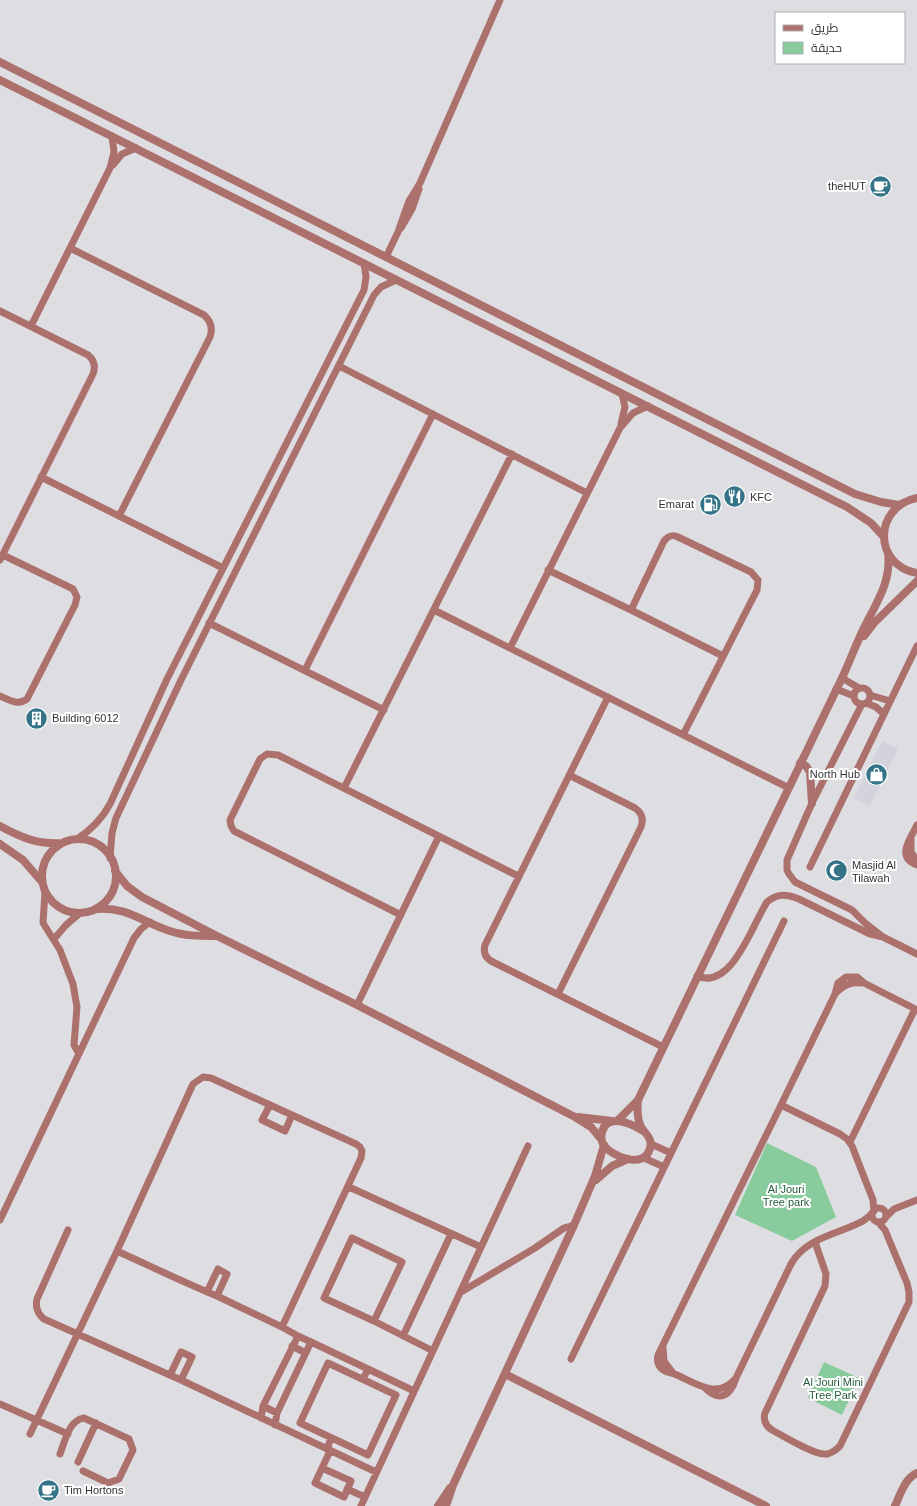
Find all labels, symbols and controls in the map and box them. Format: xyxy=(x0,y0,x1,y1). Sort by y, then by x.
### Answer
legend xyxy=(775,12,905,64)
text: طريق xyxy=(811,21,839,35)
text: حديقة xyxy=(811,41,842,55)
cafe icon: theHUT xyxy=(868,173,894,199)
place label: theHUT xyxy=(828,180,866,192)
restaurant icon: KFC xyxy=(721,484,747,510)
fuel station icon: Emarat xyxy=(697,491,723,517)
place label: KFC xyxy=(750,491,772,503)
place label: Emarat xyxy=(659,498,694,510)
building icon: Building 6012 xyxy=(24,705,50,731)
place label: Building 6012 xyxy=(52,712,119,724)
shop icon: North Hub xyxy=(863,761,889,787)
place label: North Hub xyxy=(810,768,860,780)
mosque icon: Masjid Al Tilawah xyxy=(824,858,850,884)
place label: Masjid Al Tilawah xyxy=(852,859,896,884)
park label: Al Jouri Tree park xyxy=(763,1183,810,1208)
park label: Al Jouri Mini Tree Park xyxy=(803,1376,863,1401)
cafe icon: Tim Hortons xyxy=(36,1477,62,1503)
place label: Tim Hortons xyxy=(64,1484,124,1496)

